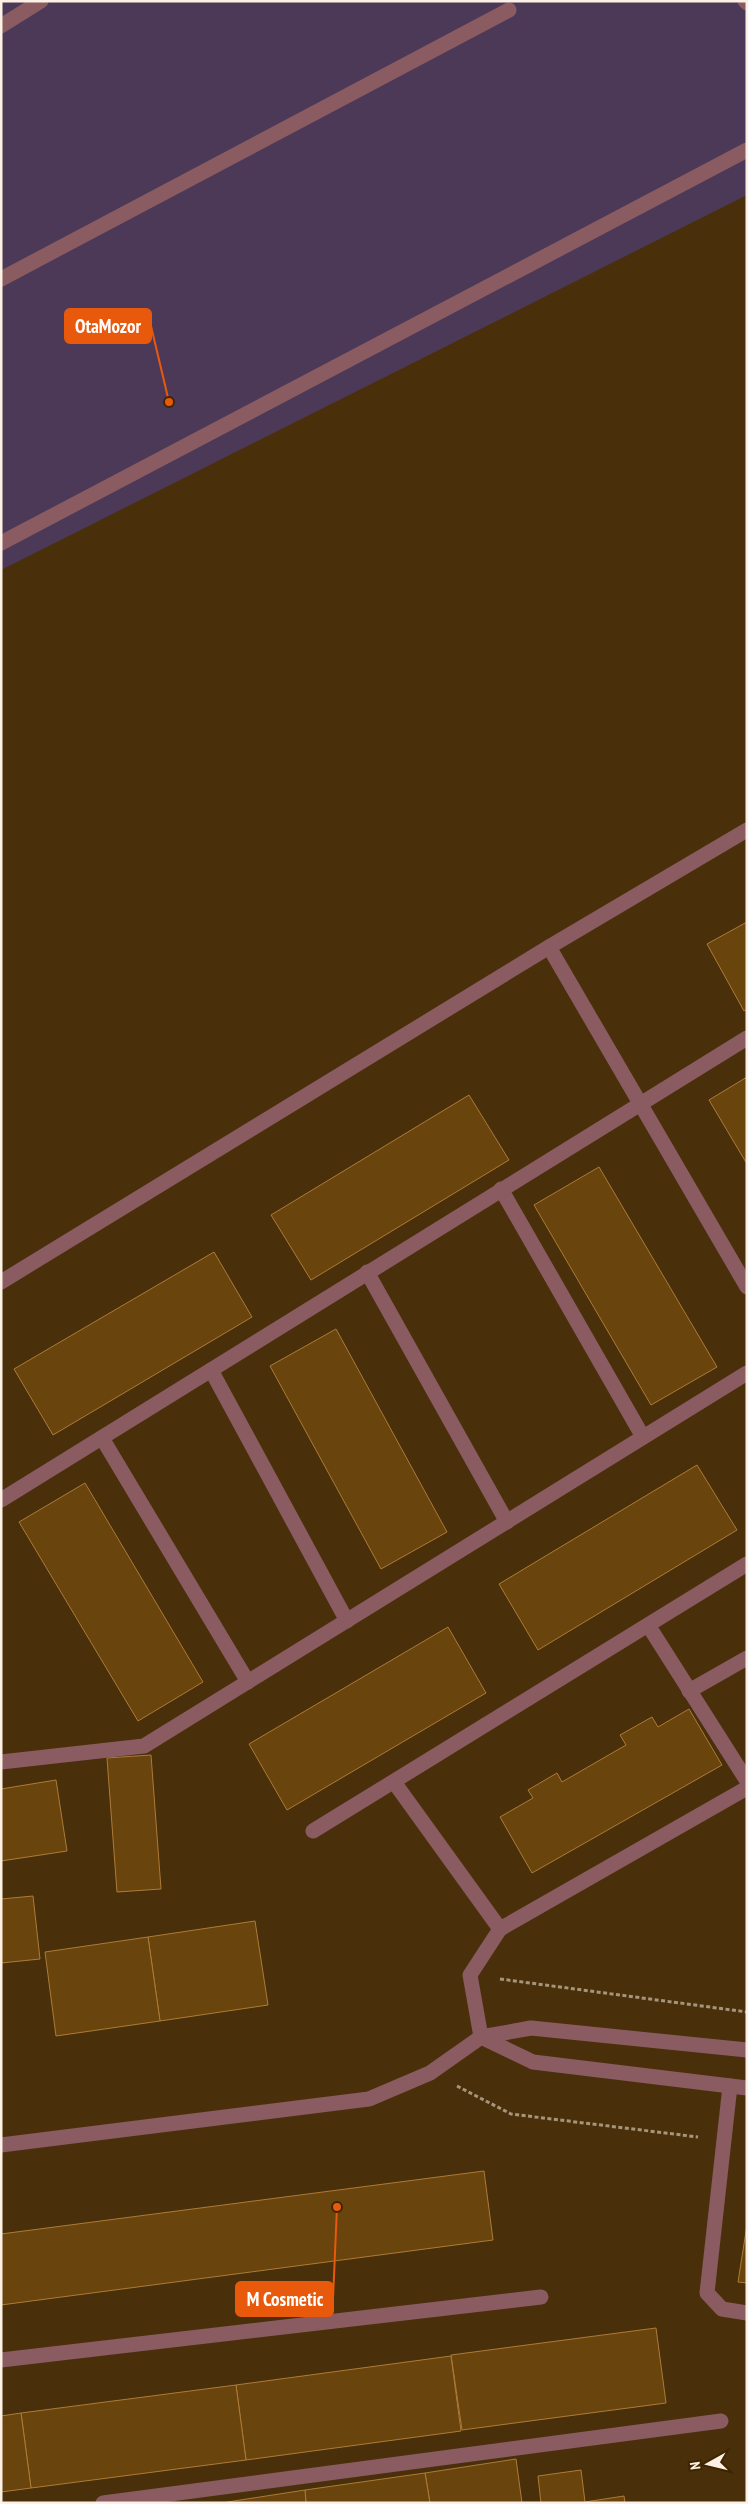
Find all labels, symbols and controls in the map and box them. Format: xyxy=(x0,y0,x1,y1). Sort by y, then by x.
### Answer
callout: OtaMozor xyxy=(65,309,151,343)
text: OtaMozor xyxy=(75,314,141,338)
callout: M Cosmetic xyxy=(236,2282,333,2316)
text: M Cosmetic xyxy=(247,2287,324,2311)
north arrow xyxy=(683,2439,733,2489)
text: N xyxy=(686,2461,705,2471)

